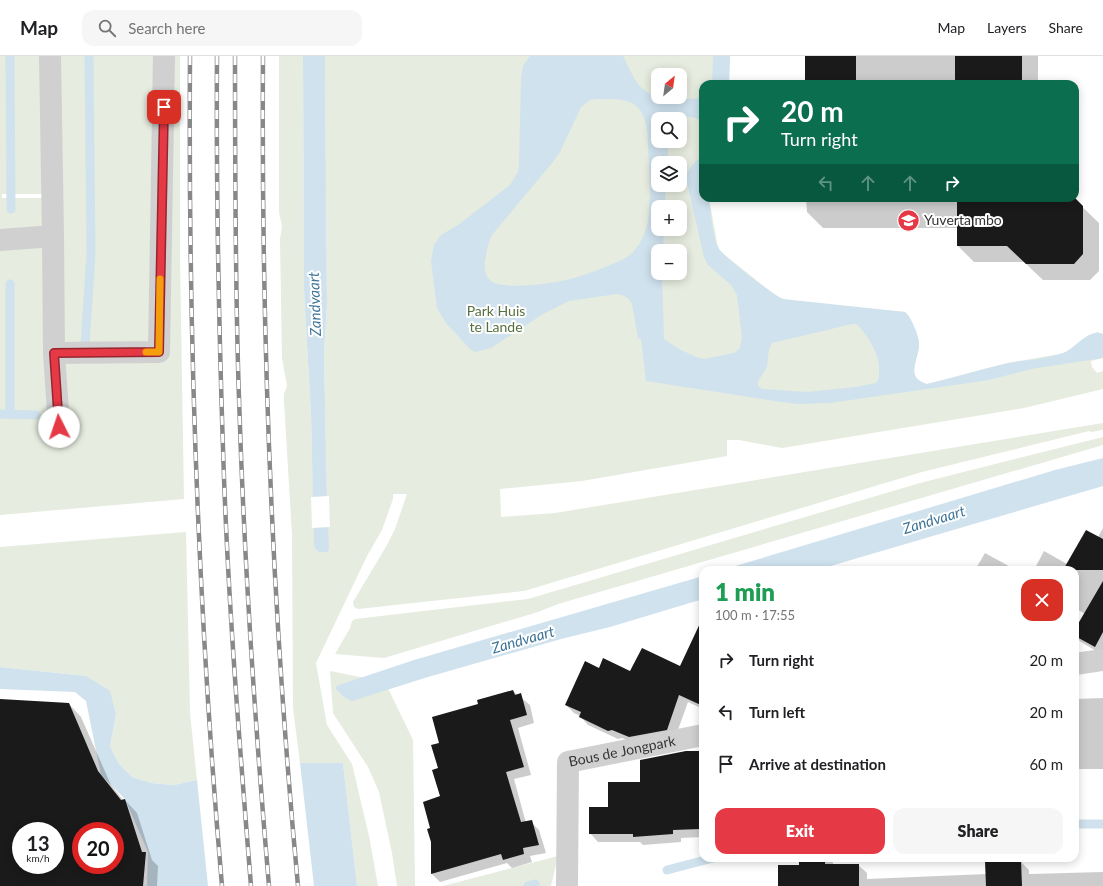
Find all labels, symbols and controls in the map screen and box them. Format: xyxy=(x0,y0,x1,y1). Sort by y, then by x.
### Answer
search box xyxy=(82,10,362,46)
text: Map xyxy=(20,16,58,39)
icon: search xyxy=(96,17,118,39)
text: Search here xyxy=(128,19,206,37)
text: Map xyxy=(937,19,965,36)
text: Layers xyxy=(987,19,1027,36)
text: Share xyxy=(1049,19,1083,36)
north arrow xyxy=(651,68,687,104)
map controls xyxy=(651,68,687,280)
pin xyxy=(147,90,181,124)
text: 20 m xyxy=(781,94,844,128)
icon: arrive xyxy=(153,96,175,118)
icon: right xyxy=(715,96,767,148)
button: search xyxy=(651,112,687,148)
text: Turn right xyxy=(781,128,858,150)
button: layers xyxy=(651,156,687,192)
icon: left xyxy=(815,172,837,194)
icon: ahead xyxy=(857,172,879,194)
icon: ahead xyxy=(899,172,921,194)
icon: right xyxy=(941,172,963,194)
button: + xyxy=(651,200,687,236)
school or university icon: Yuverta mbo xyxy=(895,207,921,233)
place label: Yuverta mbo xyxy=(924,211,1002,228)
button: − xyxy=(651,244,687,280)
water label: Zandvaart xyxy=(304,271,324,337)
park label: Park Huis te Lande xyxy=(467,302,525,335)
position arrow xyxy=(38,406,80,448)
water label: Zandvaart xyxy=(899,501,968,537)
text: 1 min xyxy=(715,577,775,606)
button: close xyxy=(1021,579,1063,621)
text: 100 m · 17:55 xyxy=(715,607,795,623)
water label: Zandvaart xyxy=(488,621,557,657)
icon: right xyxy=(715,649,737,671)
text: Turn right xyxy=(749,651,814,669)
text: 20 m xyxy=(1029,651,1063,669)
icon: left xyxy=(715,701,737,723)
text: Turn left xyxy=(749,703,805,721)
text: 20 m xyxy=(1029,703,1063,721)
street label: Bous de Jongpark xyxy=(567,732,678,770)
icon: arrive xyxy=(715,753,737,775)
text: Arrive at destination xyxy=(749,755,886,773)
text: 60 m xyxy=(1029,755,1063,773)
button: Exit xyxy=(715,808,885,854)
button: Share xyxy=(893,808,1063,854)
speed limit sign: 20 xyxy=(72,822,124,874)
text: 13 xyxy=(26,831,50,855)
text: km/h xyxy=(26,852,50,864)

